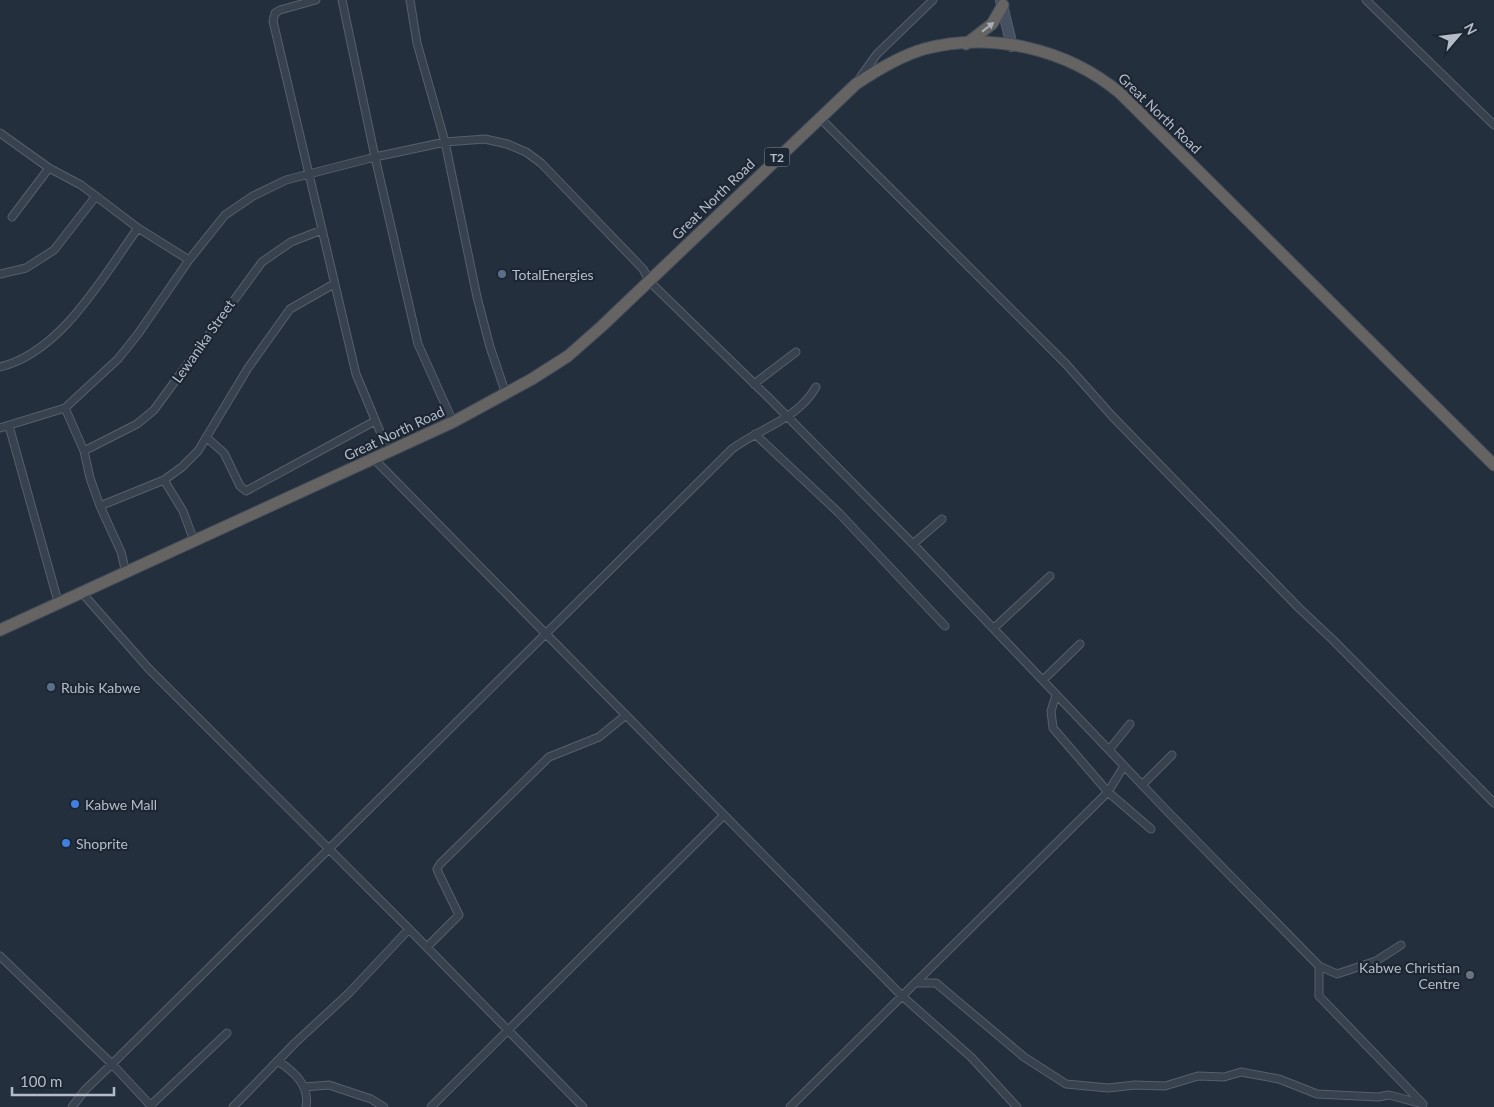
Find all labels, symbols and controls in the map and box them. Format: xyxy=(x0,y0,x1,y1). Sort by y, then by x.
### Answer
north arrow xyxy=(1434,10,1484,60)
text: N xyxy=(1461,20,1481,37)
one-way arrow xyxy=(981,22,994,33)
street label: Great North Road xyxy=(1115,69,1205,157)
road number: T2 xyxy=(764,148,790,166)
street label: Great North Road xyxy=(668,155,758,243)
place label: TotalEnergies xyxy=(512,266,594,283)
marker: TotalEnergies xyxy=(496,268,508,280)
street label: Lewanika Street xyxy=(168,296,238,386)
street label: Great North Road xyxy=(341,402,447,464)
place label: Rubis Kabwe xyxy=(61,679,140,696)
marker: Rubis Kabwe xyxy=(45,681,57,693)
place label: Kabwe Mall xyxy=(85,796,157,813)
marker: Kabwe Mall xyxy=(69,798,81,810)
place label: Shoprite xyxy=(76,835,128,852)
marker: Shoprite xyxy=(60,837,72,849)
place label: Kabwe Christian Centre xyxy=(1359,959,1460,992)
marker: Kabwe Christian Centre xyxy=(1464,969,1476,981)
scale bar xyxy=(12,1064,115,1096)
text: 100 m xyxy=(20,1072,62,1090)

